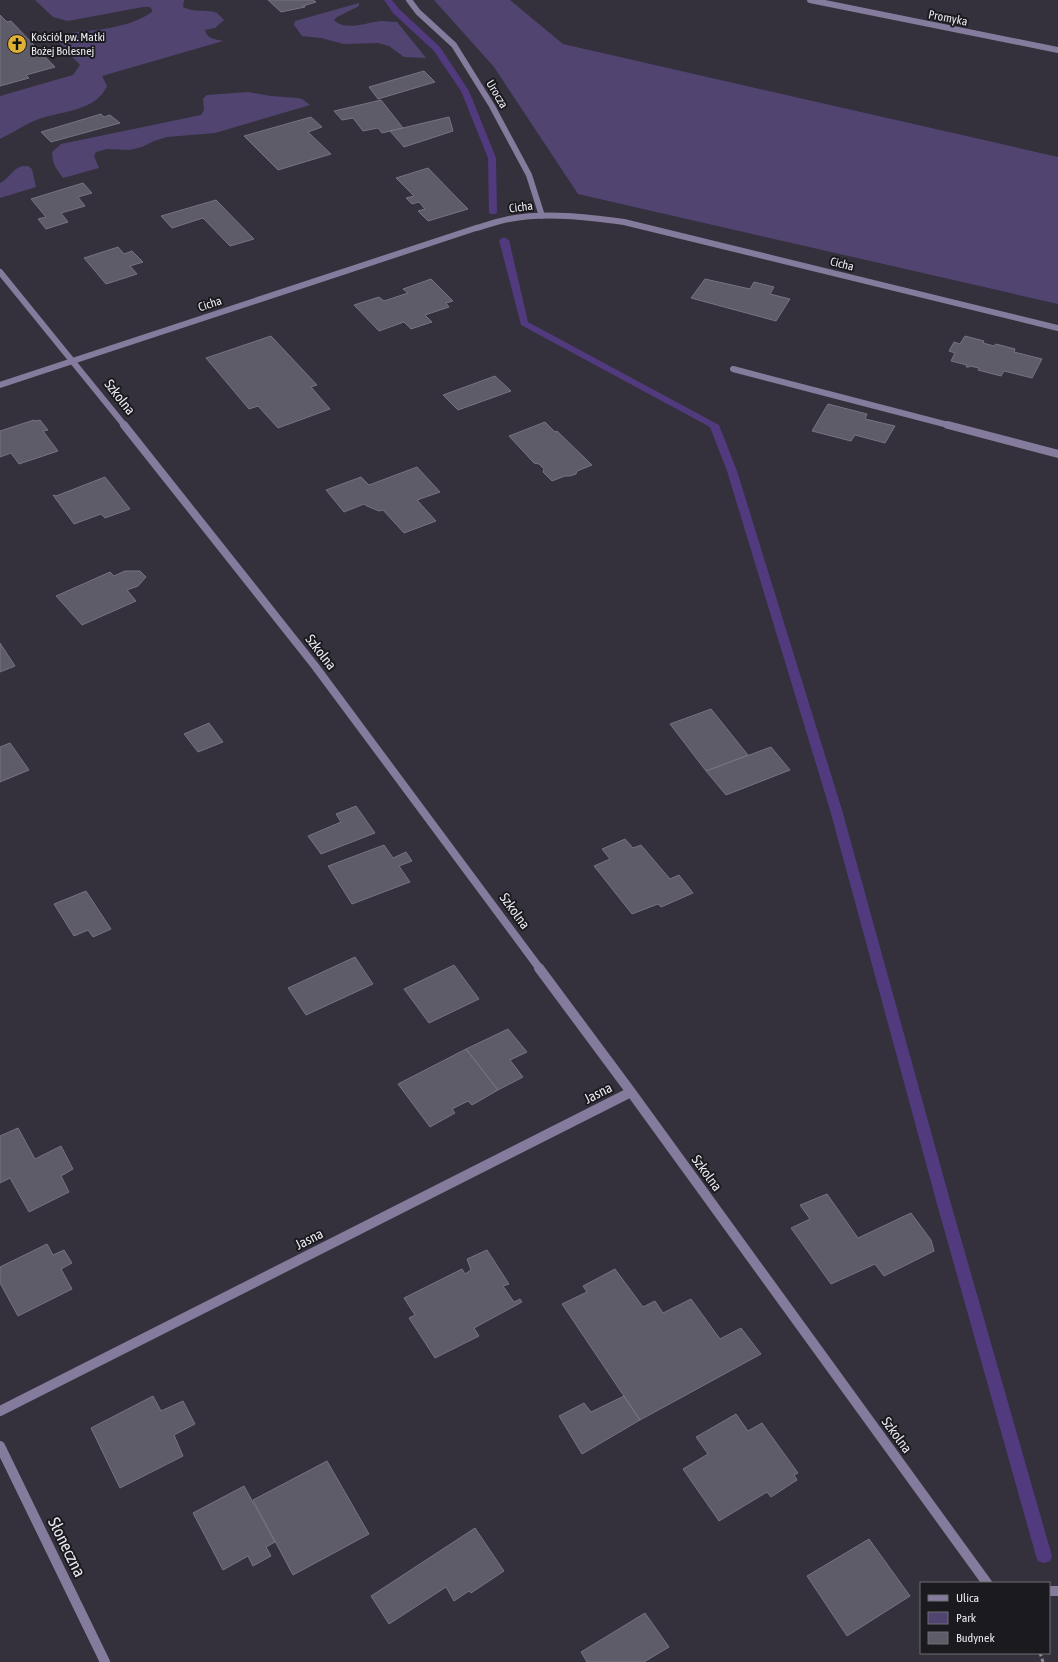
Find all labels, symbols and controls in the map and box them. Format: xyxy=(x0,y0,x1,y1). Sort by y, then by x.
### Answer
street label: Promyka xyxy=(927,7,969,29)
place label: Kościół pw. Matki Bożej Bolesnej xyxy=(31,30,105,58)
church icon: Kościół pw. Matki Bożej Bolesnej xyxy=(6,33,28,55)
street label: Urocza xyxy=(483,77,511,111)
street label: Cicha xyxy=(508,199,534,215)
street label: Cicha xyxy=(829,254,855,274)
street label: Cicha xyxy=(196,294,224,314)
street label: Szkolna xyxy=(101,376,139,418)
street label: Szkolna xyxy=(302,631,340,673)
street label: Szkolna xyxy=(497,890,533,932)
street label: Jasna xyxy=(581,1079,615,1107)
street label: Szkolna xyxy=(689,1152,725,1194)
street label: Jasna xyxy=(292,1225,326,1253)
street label: Szkolna xyxy=(879,1414,915,1456)
street label: Słoneczna xyxy=(44,1514,90,1580)
legend xyxy=(920,1582,1050,1654)
text: Ulica xyxy=(956,1591,979,1605)
text: Park xyxy=(956,1611,977,1625)
text: Budynek xyxy=(956,1631,995,1645)

